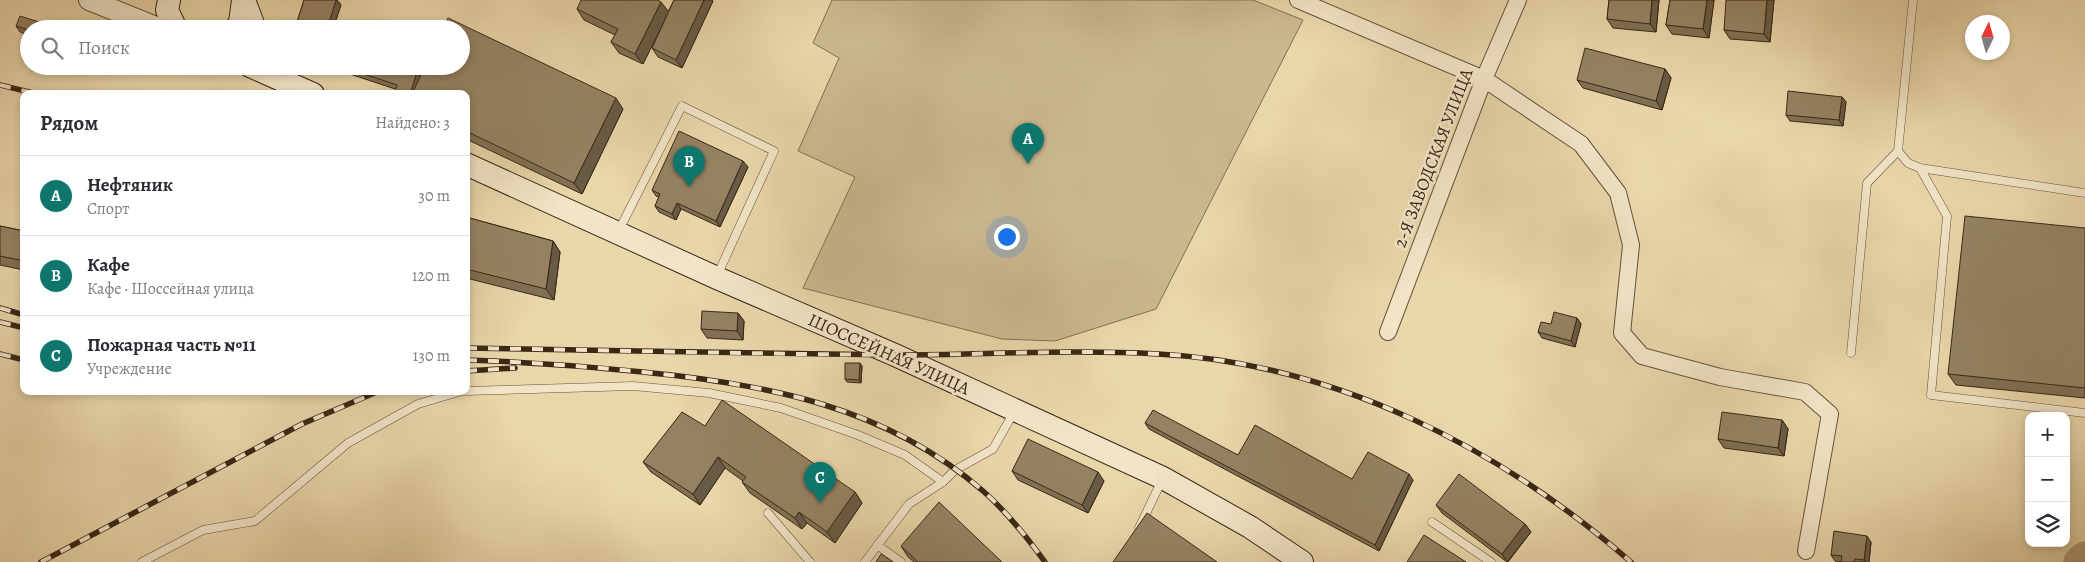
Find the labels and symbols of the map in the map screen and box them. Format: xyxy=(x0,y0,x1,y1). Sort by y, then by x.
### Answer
north arrow xyxy=(1965,15,2010,60)
street label: 2-Я ЗАВОДСКАЯ УЛИЦА xyxy=(1388,65,1478,251)
pin: A xyxy=(1012,123,1044,164)
pin: B xyxy=(673,146,705,187)
your location xyxy=(994,224,1020,250)
street label: ШОССЕЙНАЯ УЛИЦА xyxy=(804,307,974,401)
pin: C xyxy=(804,462,836,503)

